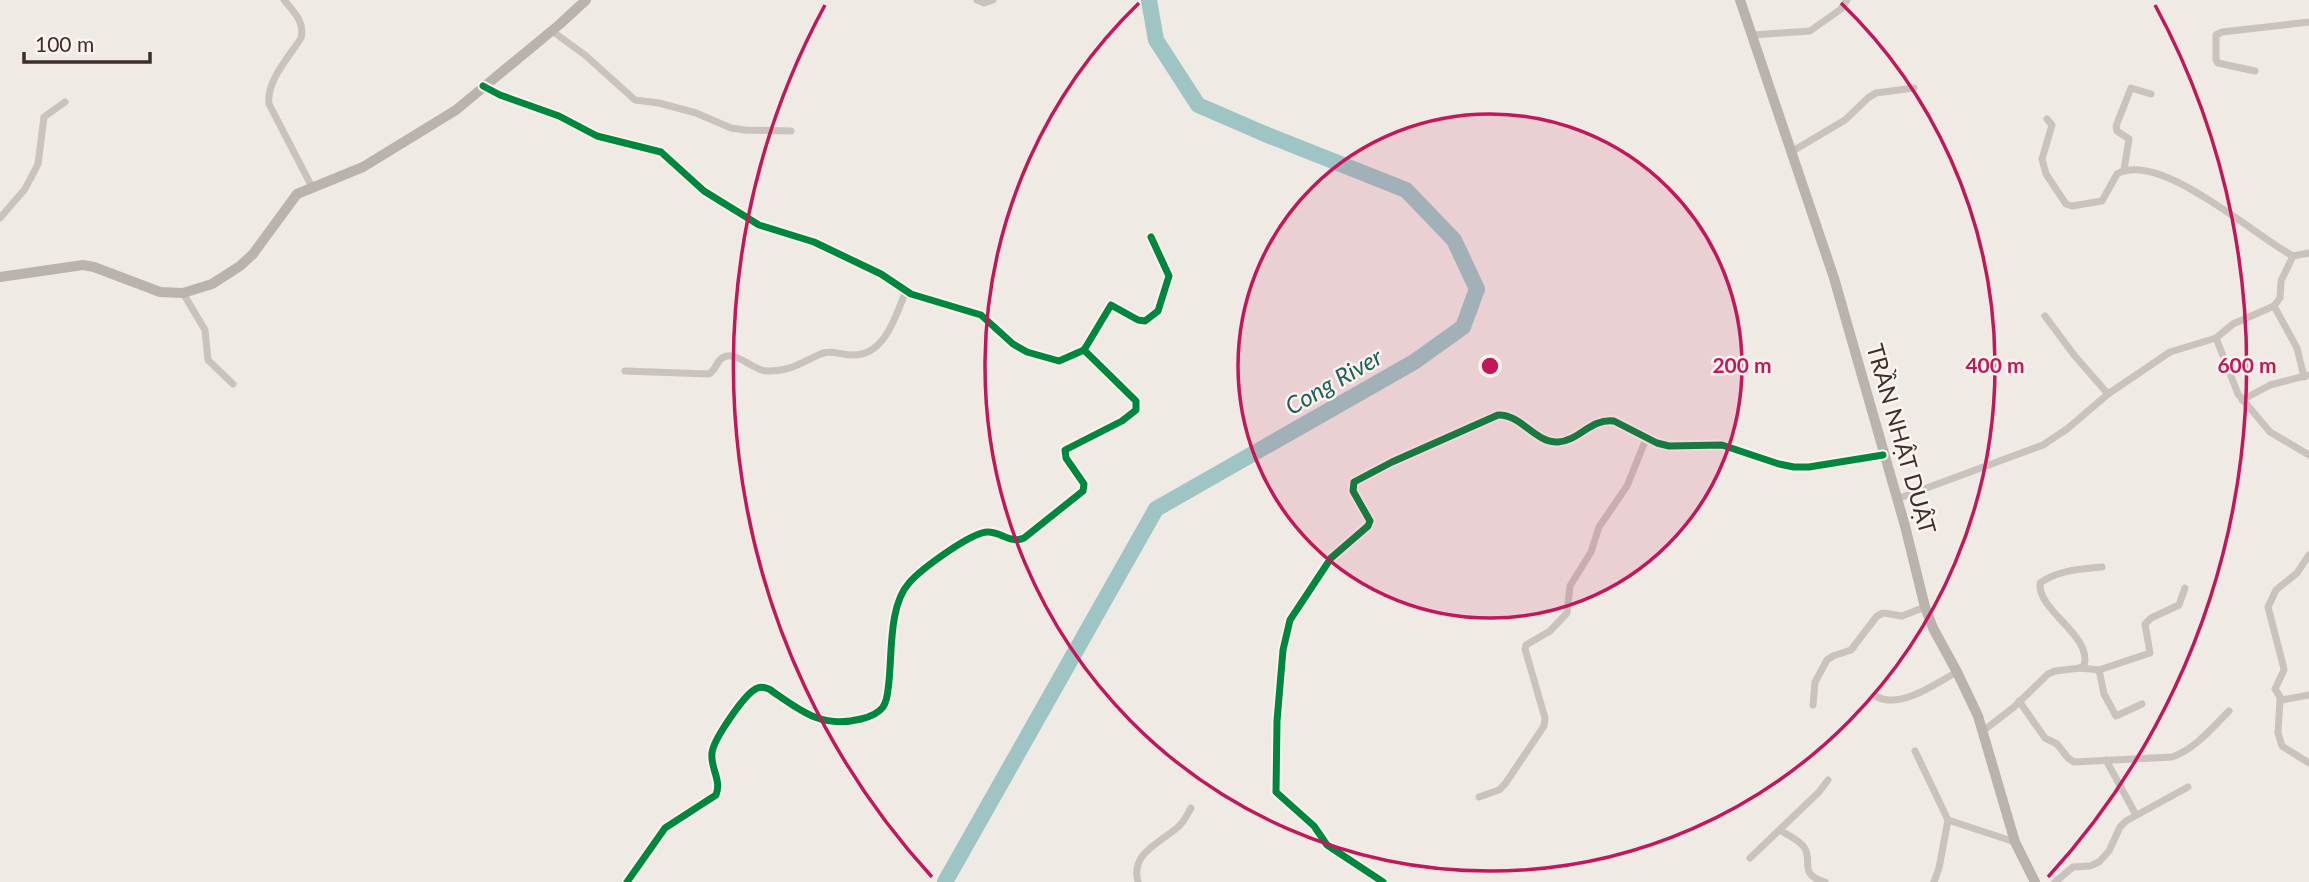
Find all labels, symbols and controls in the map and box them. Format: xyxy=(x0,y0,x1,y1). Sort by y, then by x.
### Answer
scale bar xyxy=(24,21,150,65)
text: 100 m xyxy=(35,31,94,56)
street label: TRẦN NHẬT DUẬT xyxy=(1861,340,1943,537)
water label: Cong River xyxy=(1280,341,1388,420)
text: 200 m xyxy=(1712,352,1772,377)
text: 400 m xyxy=(1965,352,2025,377)
text: 600 m xyxy=(2217,352,2277,377)
centre of rings xyxy=(1478,354,1502,378)

